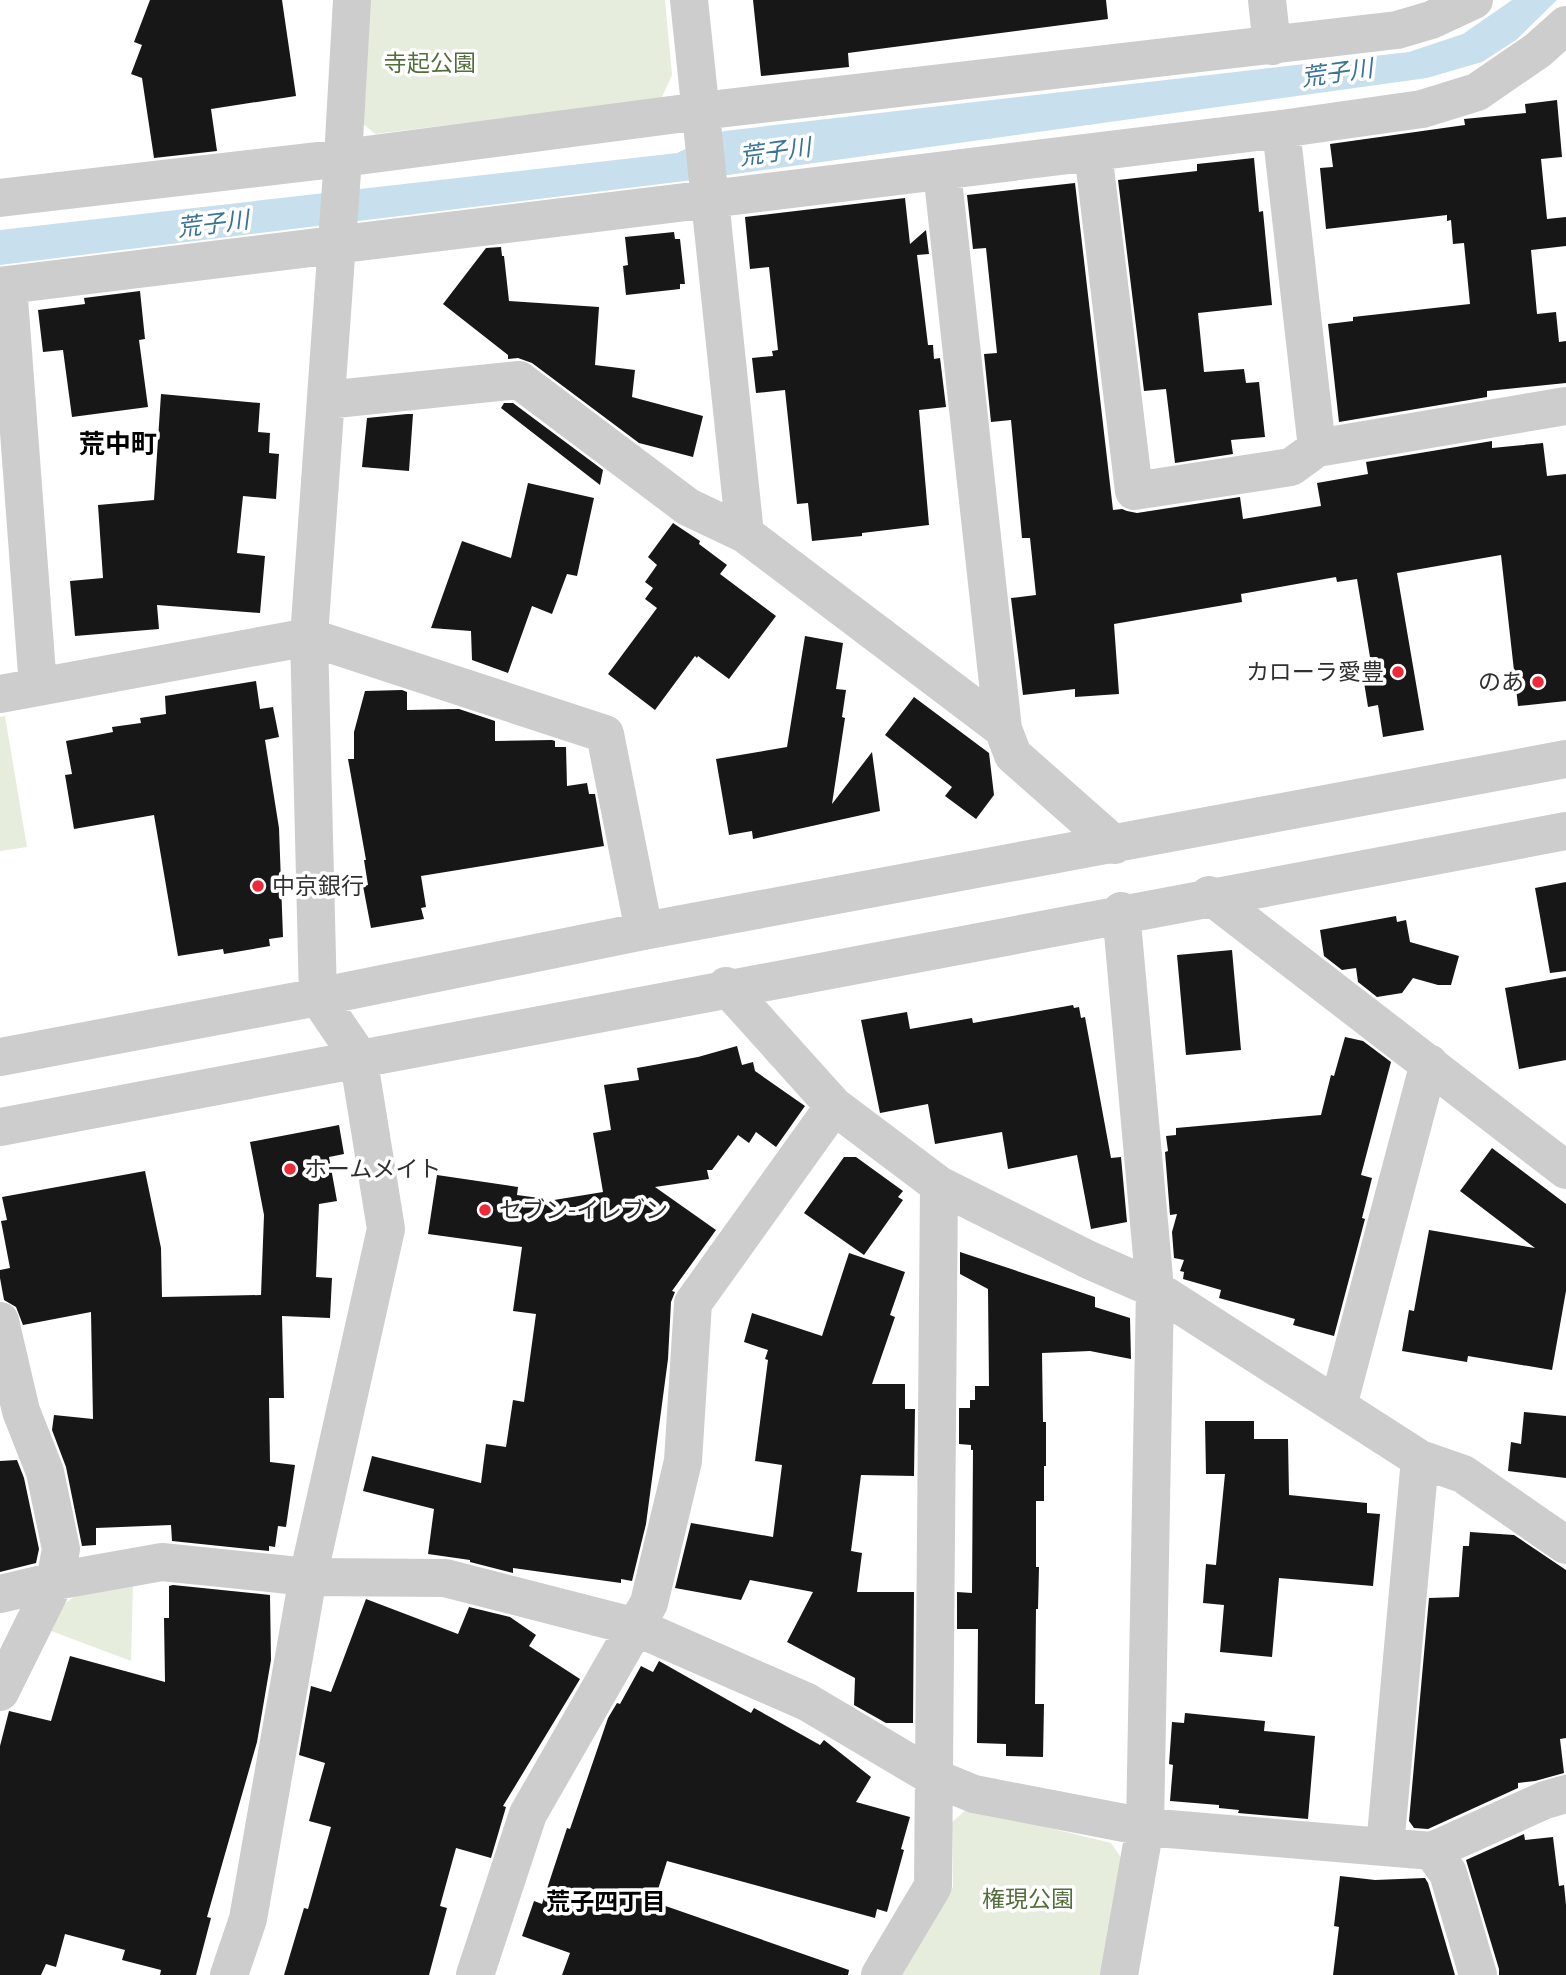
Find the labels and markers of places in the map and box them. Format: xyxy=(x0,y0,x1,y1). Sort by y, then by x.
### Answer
place label: カローラ愛豊 xyxy=(1246,659,1384,686)
marker: カローラ愛豊 xyxy=(1390,664,1406,680)
place label: のあ xyxy=(1478,669,1524,696)
marker: のあ xyxy=(1530,674,1546,690)
place label: 中京銀行 xyxy=(272,873,364,900)
marker: 中京銀行 xyxy=(250,878,266,894)
place label: ホームメイト xyxy=(304,1156,441,1183)
marker: ホームメイト xyxy=(282,1161,298,1177)
place label: セブン-イレブン xyxy=(499,1197,668,1224)
marker: セブン-イレブン xyxy=(477,1202,493,1218)

